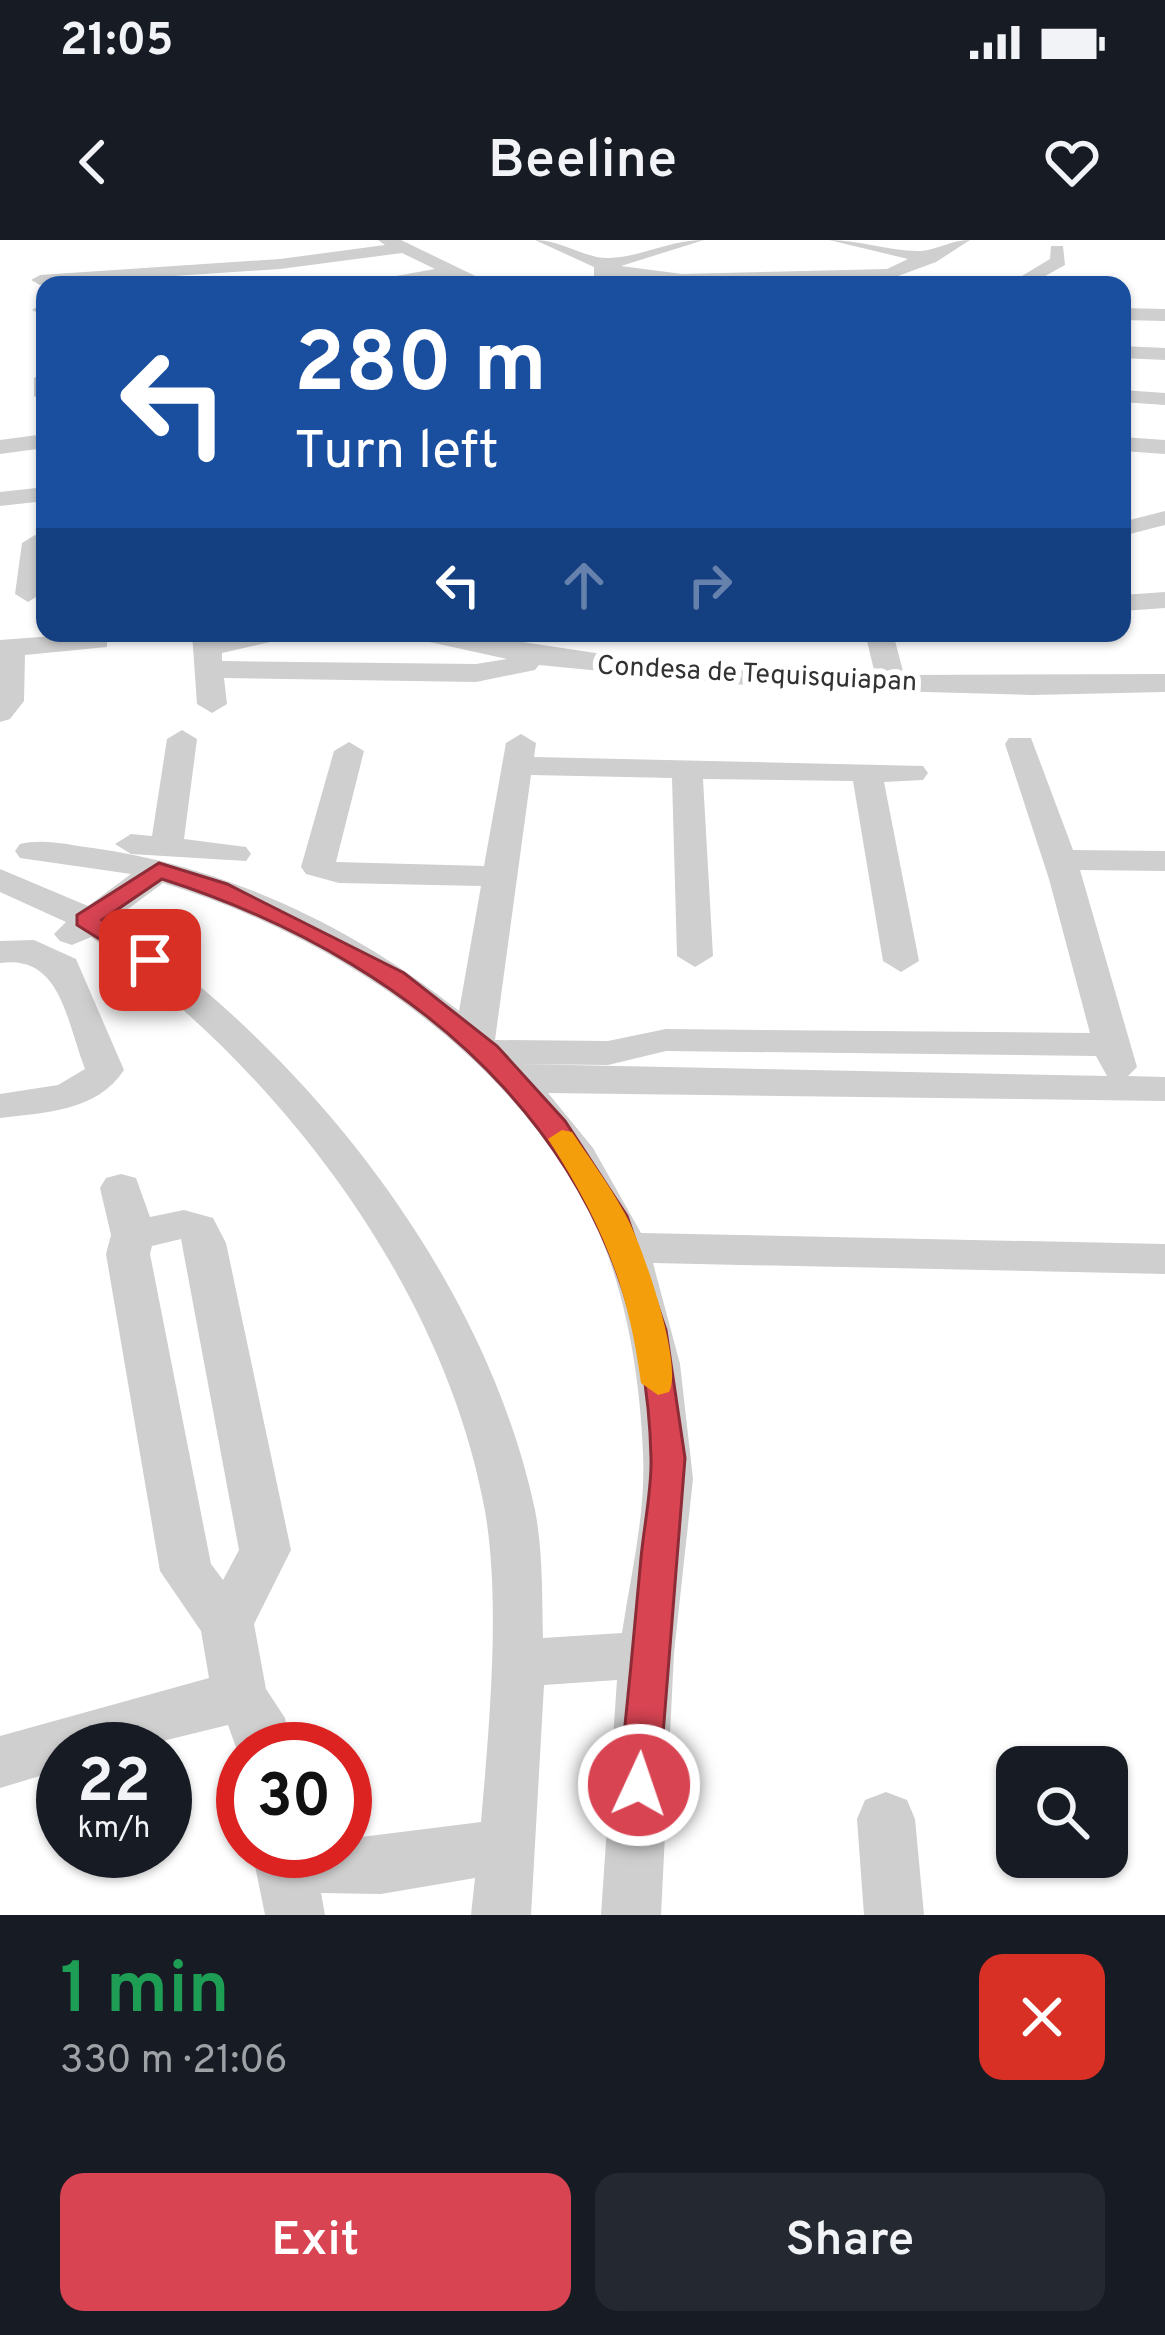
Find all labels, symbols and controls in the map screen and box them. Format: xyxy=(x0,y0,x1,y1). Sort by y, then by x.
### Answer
text: 21:05 xyxy=(60,14,174,71)
text: Beeline xyxy=(488,128,677,197)
icon: back xyxy=(60,129,126,195)
icon: heart xyxy=(1039,129,1105,195)
text: 280 m xyxy=(294,315,547,421)
icon: left xyxy=(96,324,252,480)
text: Turn left xyxy=(294,419,499,488)
icon: left xyxy=(425,552,491,618)
icon: ahead xyxy=(551,552,617,618)
icon: right xyxy=(677,552,743,618)
street label: Condesa de Tequisquiapan xyxy=(596,650,918,700)
pin xyxy=(99,909,201,1011)
icon: arrive xyxy=(117,927,183,993)
speed limit sign: 30 xyxy=(216,1722,372,1878)
position arrow xyxy=(576,1722,702,1848)
map controls xyxy=(996,1746,1128,1878)
button: search xyxy=(996,1746,1128,1878)
text: 22 xyxy=(77,1747,151,1823)
text: km/h xyxy=(78,1811,150,1848)
text: 1 min xyxy=(60,1947,230,2039)
button: close xyxy=(979,1954,1105,2080)
text: 330 m · 21:06 xyxy=(60,2038,288,2087)
button: Exit xyxy=(60,2173,571,2311)
button: Share xyxy=(595,2173,1105,2311)

